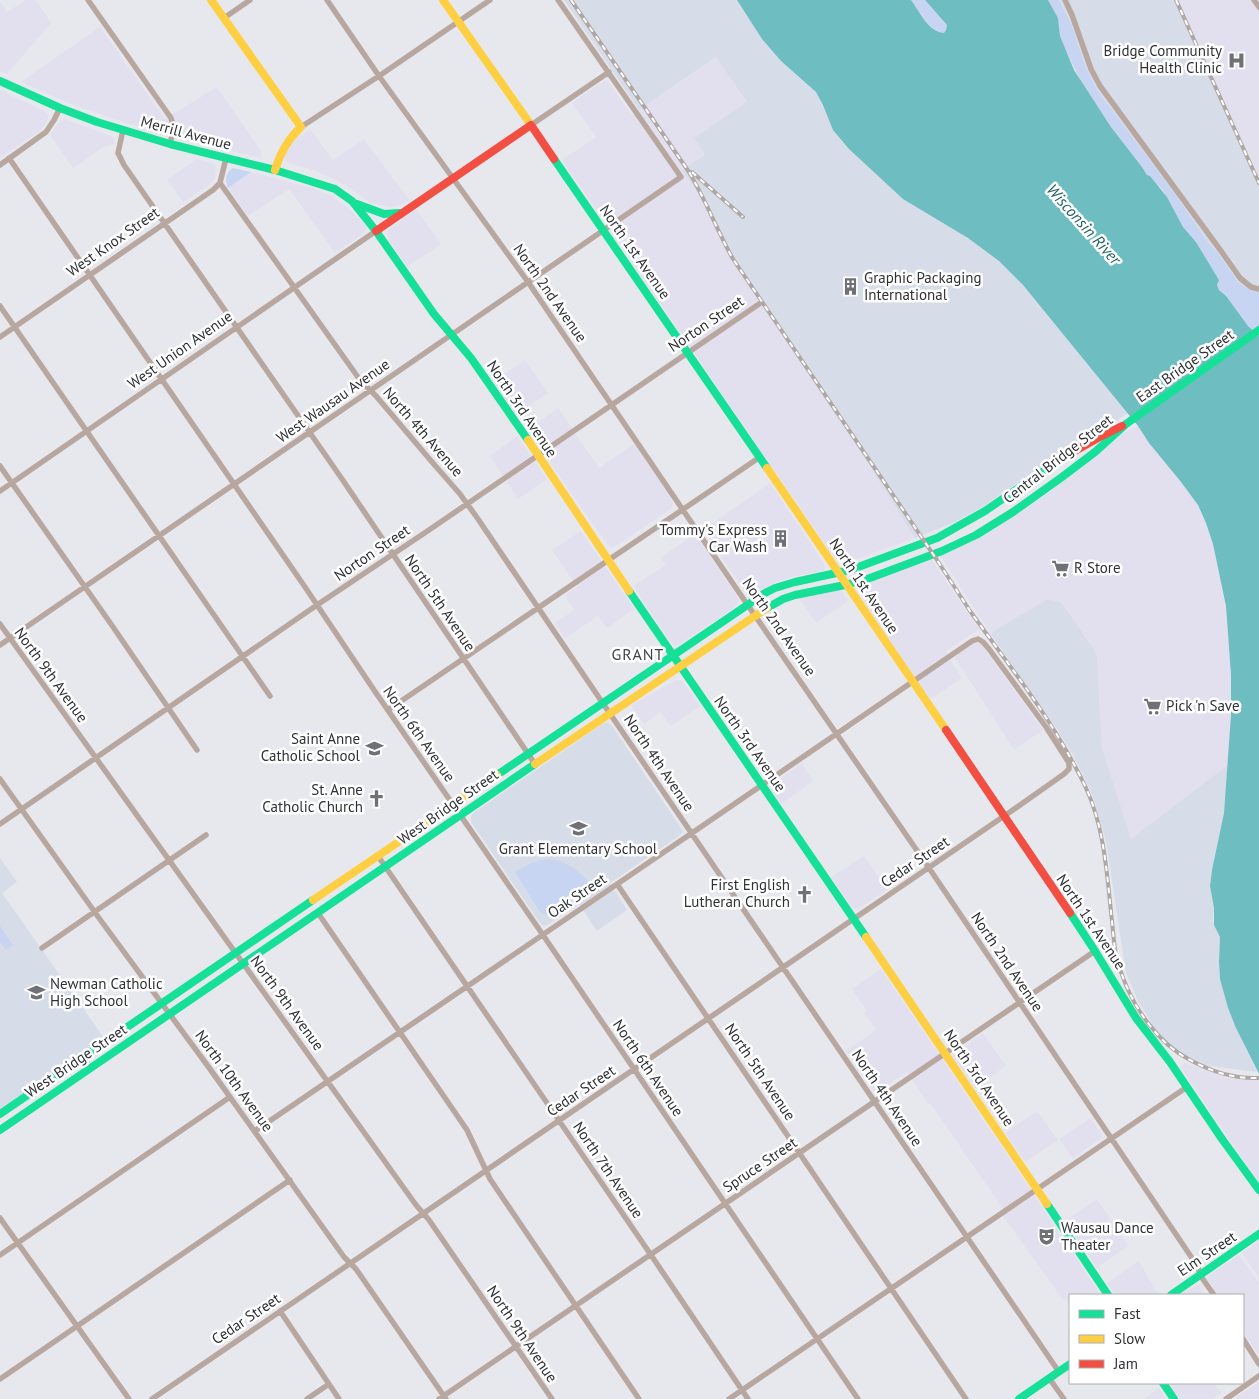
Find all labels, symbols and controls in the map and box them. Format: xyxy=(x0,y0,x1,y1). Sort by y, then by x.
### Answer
place label: Bridge Community Health Clinic xyxy=(1104,41,1222,77)
hospital icon: Bridge Community Health Clinic xyxy=(1226,50,1246,70)
street label: Merrill Avenue xyxy=(139,111,233,154)
water label: Wisconsin River xyxy=(1043,180,1127,270)
street label: North 1st Avenue xyxy=(596,201,675,303)
street label: West Knox Street xyxy=(63,203,163,281)
street label: North 2nd Avenue xyxy=(509,240,591,346)
place label: Graphic Packaging International xyxy=(864,268,982,304)
building icon: Graphic Packaging International xyxy=(840,277,860,297)
street label: Norton Street xyxy=(664,291,747,356)
street label: West Union Avenue xyxy=(124,306,236,393)
street label: East Bridge Street xyxy=(1132,325,1237,406)
street label: West Wausau Avenue xyxy=(272,354,393,447)
street label: North 3rd Avenue xyxy=(483,357,562,461)
street label: North 4th Avenue xyxy=(379,383,468,480)
street label: Central Bridge Street xyxy=(999,410,1116,507)
street label: Norton Street xyxy=(330,520,413,585)
place label: Tommy's Express Car Wash xyxy=(659,520,767,556)
building icon: Tommy's Express Car Wash xyxy=(771,529,791,549)
street label: North 1st Avenue xyxy=(826,534,903,637)
street label: North 5th Avenue xyxy=(401,551,480,655)
supermarket icon: R Store xyxy=(1050,558,1070,578)
place label: R Store xyxy=(1074,558,1121,577)
street label: North 2nd Avenue xyxy=(738,574,820,680)
street label: North 9th Avenue xyxy=(11,623,92,726)
district label: GRANT xyxy=(612,644,664,664)
street label: North 6th Avenue xyxy=(379,682,460,785)
street label: North 3rd Avenue xyxy=(710,692,791,795)
supermarket icon: Pick 'n Save xyxy=(1142,696,1162,716)
place label: Pick 'n Save xyxy=(1166,696,1240,715)
street label: North 4th Avenue xyxy=(620,711,699,815)
place label: Saint Anne Catholic School xyxy=(261,729,361,765)
school or university icon: Saint Anne Catholic School xyxy=(364,738,384,758)
street label: West Bridge Street xyxy=(394,765,502,848)
place label: St. Anne Catholic Church xyxy=(262,780,363,816)
church icon: St. Anne Catholic Church xyxy=(367,789,387,809)
school or university icon: Grant Elementary School xyxy=(568,818,588,838)
street label: Cedar Street xyxy=(877,832,953,891)
place label: Grant Elementary School xyxy=(499,839,658,858)
street label: Oak Street xyxy=(544,869,610,922)
street label: North 1st Avenue xyxy=(1053,870,1130,973)
place label: First English Lutheran Church xyxy=(684,875,790,911)
church icon: First English Lutheran Church xyxy=(794,884,814,904)
street label: North 2nd Avenue xyxy=(967,908,1048,1015)
street label: North 9th Avenue xyxy=(247,951,328,1054)
place label: Newman Catholic High School xyxy=(50,974,163,1010)
school or university icon: Newman Catholic High School xyxy=(26,983,46,1003)
street label: North 6th Avenue xyxy=(609,1016,688,1120)
street label: West Bridge Street xyxy=(21,1020,130,1102)
street label: North 5th Avenue xyxy=(721,1020,800,1124)
street label: North 10th Avenue xyxy=(191,1026,278,1135)
street label: North 3rd Avenue xyxy=(940,1026,1019,1130)
street label: North 4th Avenue xyxy=(848,1046,927,1150)
street label: Cedar Street xyxy=(543,1061,619,1120)
street label: North 7th Avenue xyxy=(569,1118,648,1222)
street label: Spruce Street xyxy=(719,1133,801,1196)
place label: Wausau Dance Theater xyxy=(1061,1218,1154,1254)
theatre icon: Wausau Dance Theater xyxy=(1037,1227,1057,1247)
street label: Elm Street xyxy=(1174,1227,1240,1280)
street label: North 9th Avenue xyxy=(483,1282,562,1386)
street label: Cedar Street xyxy=(208,1289,284,1348)
legend xyxy=(1069,1294,1244,1384)
text: Fast xyxy=(1114,1304,1141,1323)
text: Slow xyxy=(1114,1329,1145,1348)
text: Jam xyxy=(1113,1354,1138,1373)

